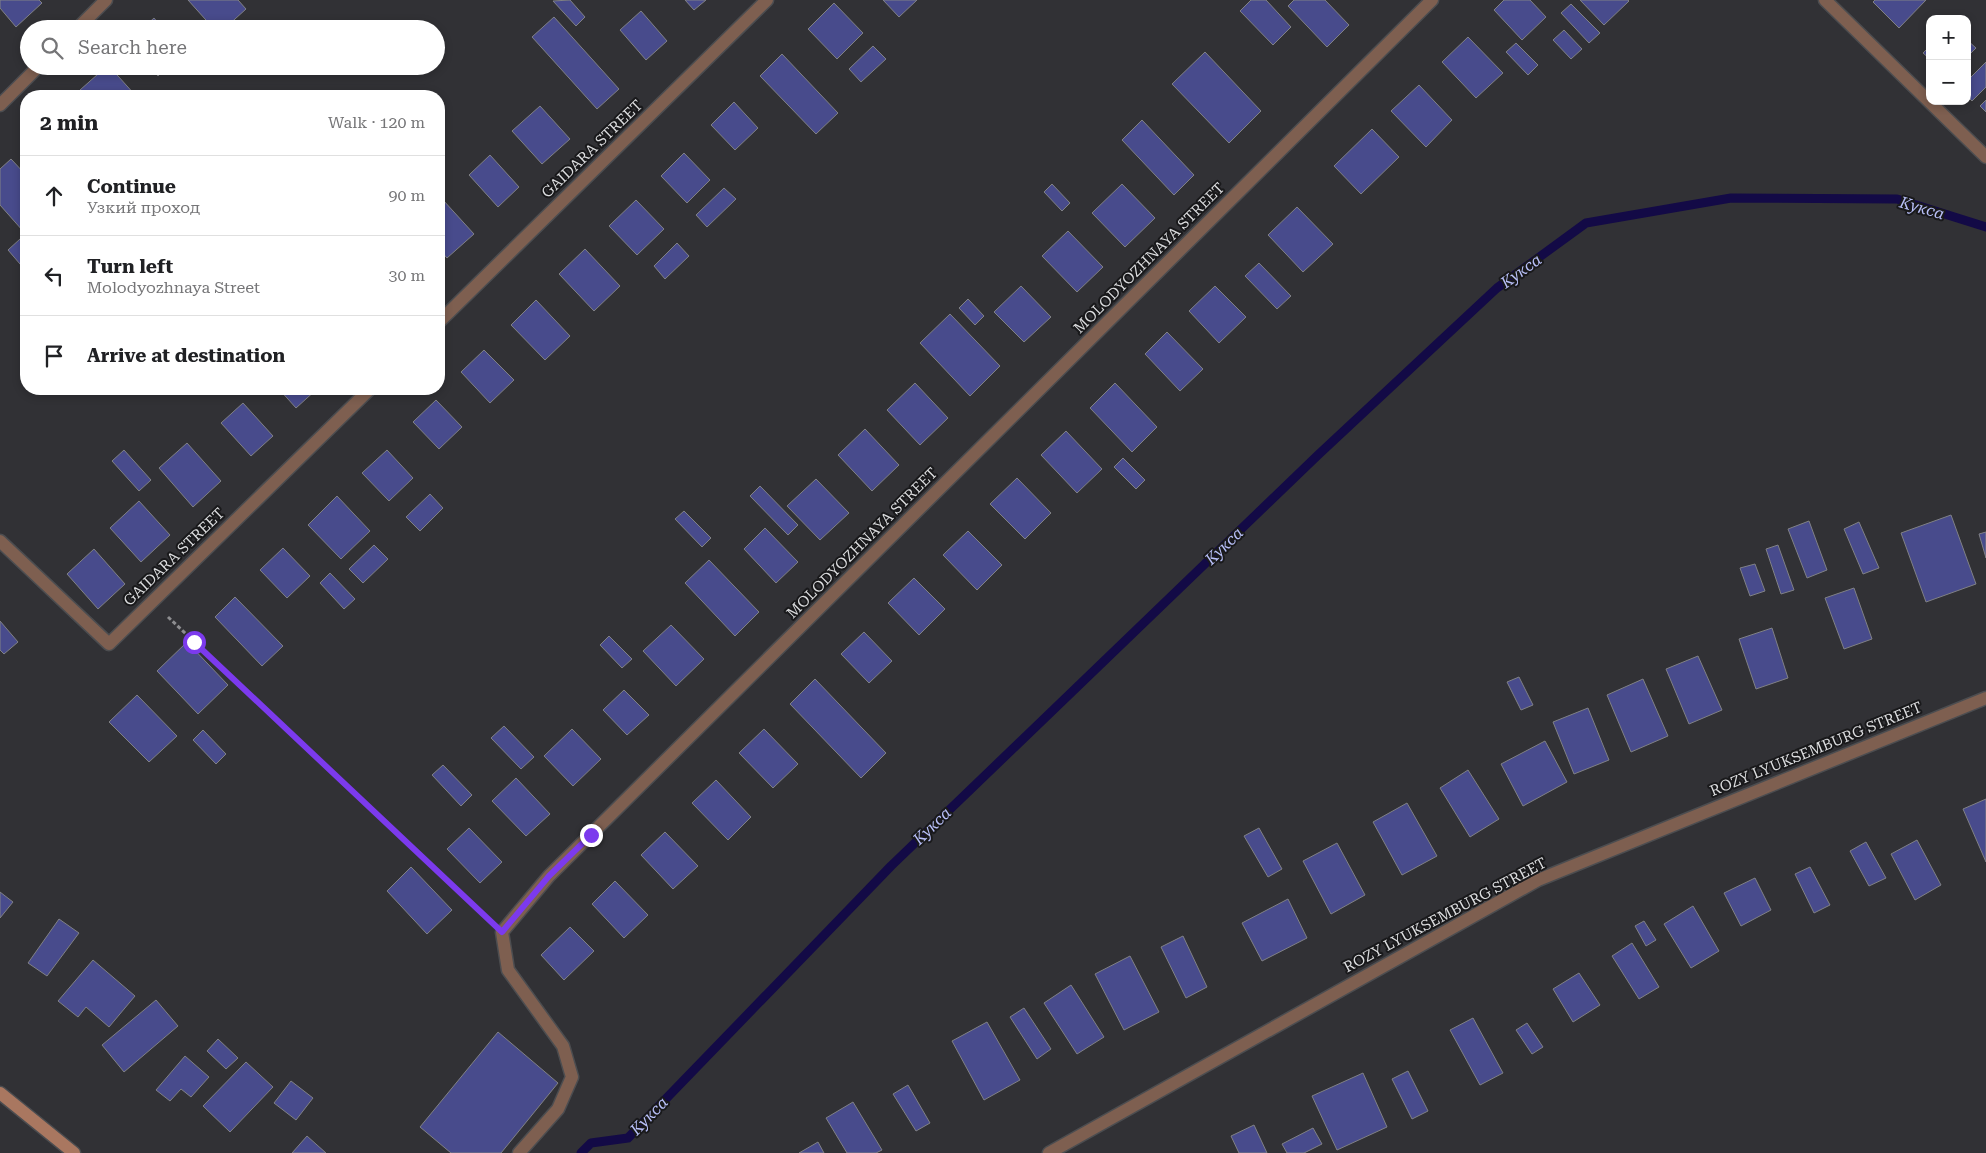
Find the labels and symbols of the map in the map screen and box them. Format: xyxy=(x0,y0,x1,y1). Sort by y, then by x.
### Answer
street label: GAIDARA STREET xyxy=(538,96,646,202)
street label: MOLODYOZHNAYA STREET xyxy=(1070,179,1228,337)
water label: Кукса xyxy=(1896,192,1947,224)
water label: Кукса xyxy=(1496,250,1545,293)
street label: MOLODYOZHNAYA STREET xyxy=(783,464,941,622)
street label: GAIDARA STREET xyxy=(120,504,228,610)
water label: Кукса xyxy=(1200,523,1247,569)
route start xyxy=(183,631,206,654)
street label: ROZY LYUKSEMBURG STREET xyxy=(1707,698,1925,800)
water label: Кукса xyxy=(908,803,955,849)
route end xyxy=(580,824,603,847)
street label: ROZY LYUKSEMBURG STREET xyxy=(1341,854,1549,976)
water label: Кукса xyxy=(626,1093,672,1140)

